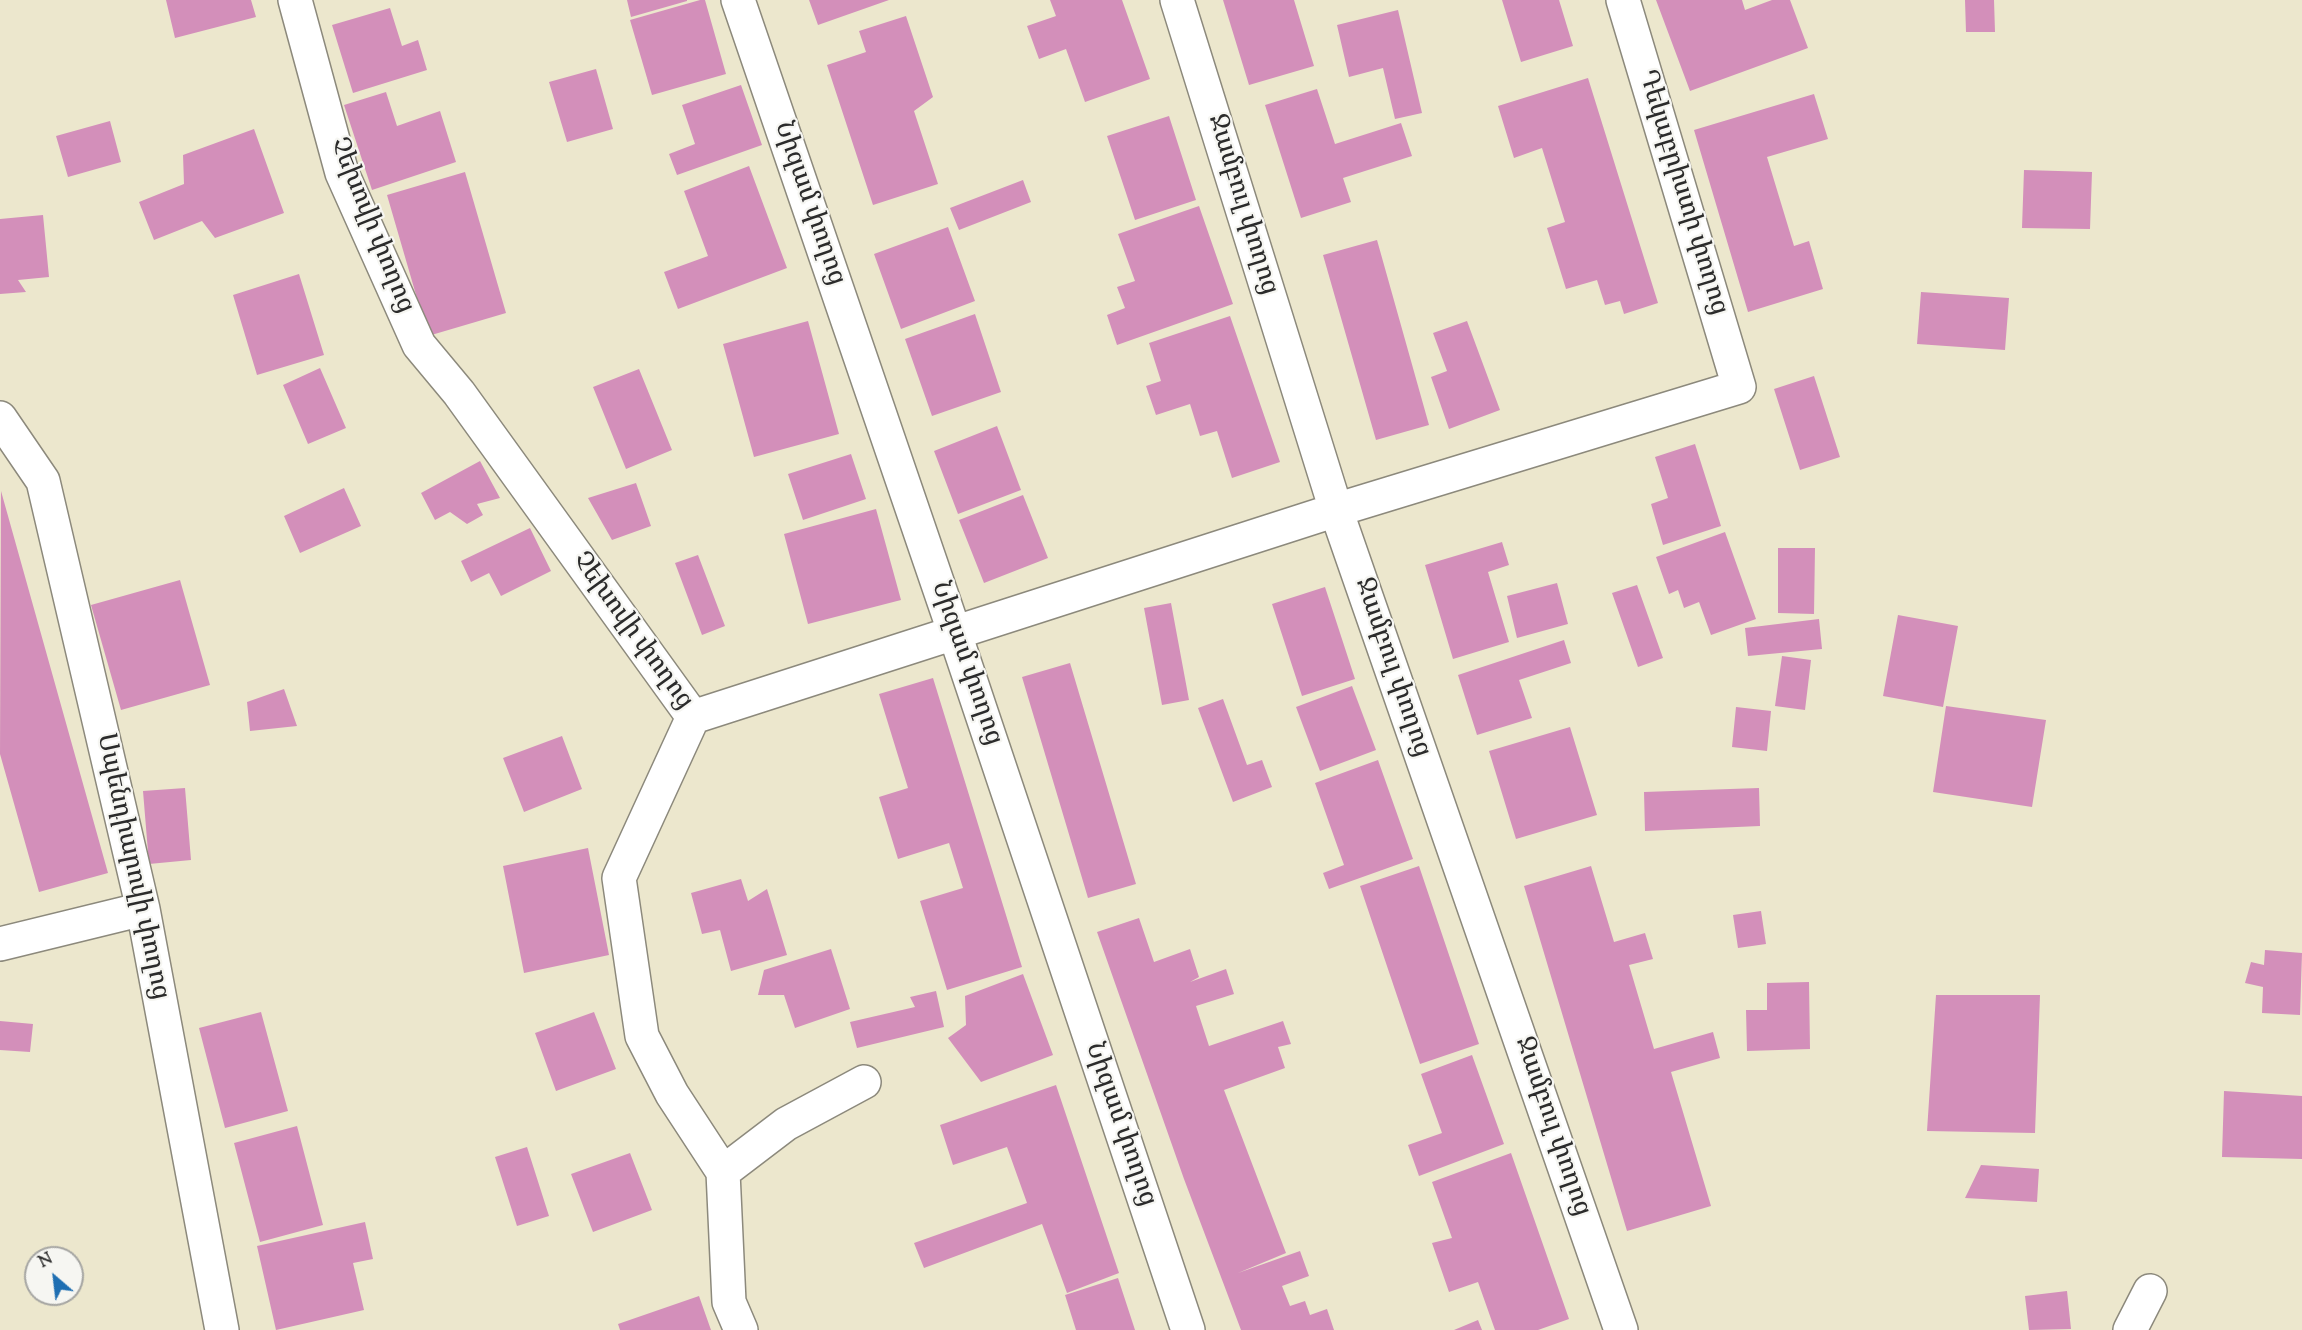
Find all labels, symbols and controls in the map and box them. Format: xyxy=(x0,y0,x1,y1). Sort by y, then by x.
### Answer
street label: Դեկաբրիստի փողոց xyxy=(1629,67,1733,319)
street label: Ջամբուլ փողոց xyxy=(1199,111,1283,299)
street label: Նիզամ փողոց xyxy=(765,118,851,290)
street label: Չեխովի փողոց xyxy=(321,134,419,318)
street label: Չեխովի փողոց xyxy=(564,547,698,717)
street label: Ջամբուլ փողոց xyxy=(1346,574,1436,762)
street label: Նիզամ փողոց xyxy=(922,578,1008,750)
street label: Սպենդիարովի փողոց xyxy=(88,731,174,1003)
street label: Ջամբուլ փողոց xyxy=(1506,1033,1596,1221)
street label: Նիզամ փողոց xyxy=(1076,1039,1162,1211)
north arrow xyxy=(24,1246,84,1306)
text: N xyxy=(35,1248,57,1275)

